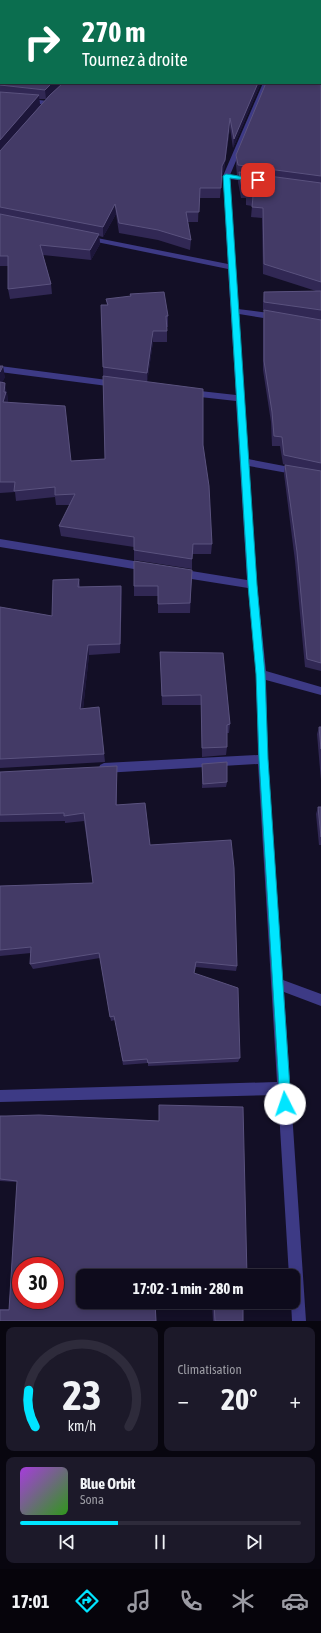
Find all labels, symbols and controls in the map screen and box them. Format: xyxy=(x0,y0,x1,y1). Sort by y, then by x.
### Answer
icon: right xyxy=(16,16,68,68)
text: 270 m xyxy=(82,16,145,48)
text: Tournez à droite xyxy=(82,49,188,70)
pin xyxy=(241,163,275,197)
icon: arrive xyxy=(247,169,269,191)
position arrow xyxy=(264,1083,306,1125)
speed limit sign: 30 xyxy=(12,1257,64,1309)
text: 17:02 · 1 min · 280 m xyxy=(133,1280,243,1297)
text: Climatisation xyxy=(178,1362,242,1377)
text: 23 xyxy=(62,1371,101,1419)
text: 20° xyxy=(221,1382,257,1416)
text: − xyxy=(178,1387,189,1413)
text: + xyxy=(290,1387,301,1413)
text: km/h xyxy=(68,1418,96,1434)
text: Blue Orbit xyxy=(80,1475,135,1492)
text: Sona xyxy=(80,1492,104,1507)
icon: previous xyxy=(56,1531,78,1553)
icon: pause xyxy=(149,1531,171,1553)
icon: next xyxy=(243,1531,265,1553)
icon: directions xyxy=(73,1587,101,1615)
icon: music xyxy=(125,1587,153,1615)
icon: phone xyxy=(177,1587,205,1615)
icon: climate xyxy=(229,1587,257,1615)
icon: car xyxy=(281,1587,309,1615)
text: 17:01 xyxy=(12,1591,49,1612)

